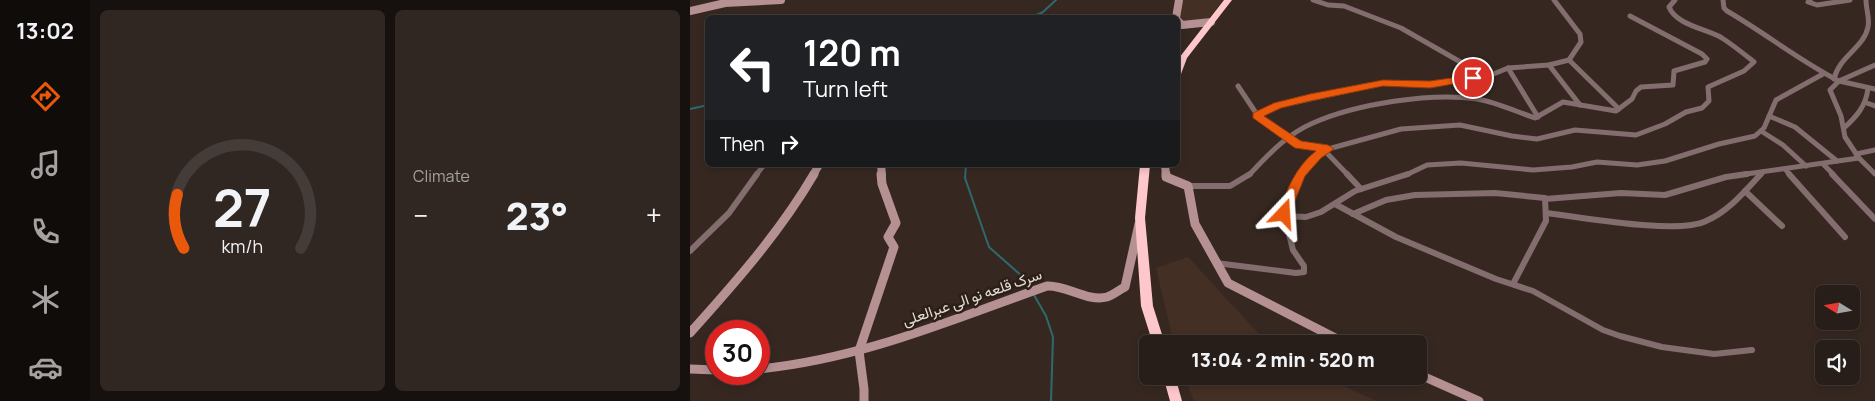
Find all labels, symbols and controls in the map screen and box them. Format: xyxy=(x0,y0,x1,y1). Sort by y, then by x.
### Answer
text: 13:02 xyxy=(16,16,74,46)
text: 120 m xyxy=(803,29,901,77)
icon: left xyxy=(720,35,785,100)
pin xyxy=(1452,57,1494,99)
icon: arrive xyxy=(1459,64,1487,92)
text: Turn left xyxy=(803,74,888,104)
icon: directions xyxy=(28,79,63,114)
icon: right xyxy=(775,130,803,158)
text: Then xyxy=(720,131,765,157)
icon: music xyxy=(28,147,63,182)
text: Climate xyxy=(413,165,470,187)
text: 27 xyxy=(213,172,272,243)
position arrow xyxy=(1257,187,1309,239)
text: 23° xyxy=(506,189,568,241)
text: − xyxy=(413,196,428,234)
text: + xyxy=(646,196,662,234)
icon: phone xyxy=(28,214,63,249)
text: km/h xyxy=(222,234,263,258)
street label: سرک قلعه نو الی عبرالعلی xyxy=(899,263,1045,331)
icon: climate xyxy=(28,282,63,317)
north arrow xyxy=(1815,285,1860,330)
map controls xyxy=(1815,285,1860,385)
speed limit sign: 30 xyxy=(705,320,770,385)
button: sound xyxy=(1815,340,1860,385)
text: 13:04 · 2 min · 520 m xyxy=(1191,347,1375,373)
icon: car xyxy=(28,350,63,385)

